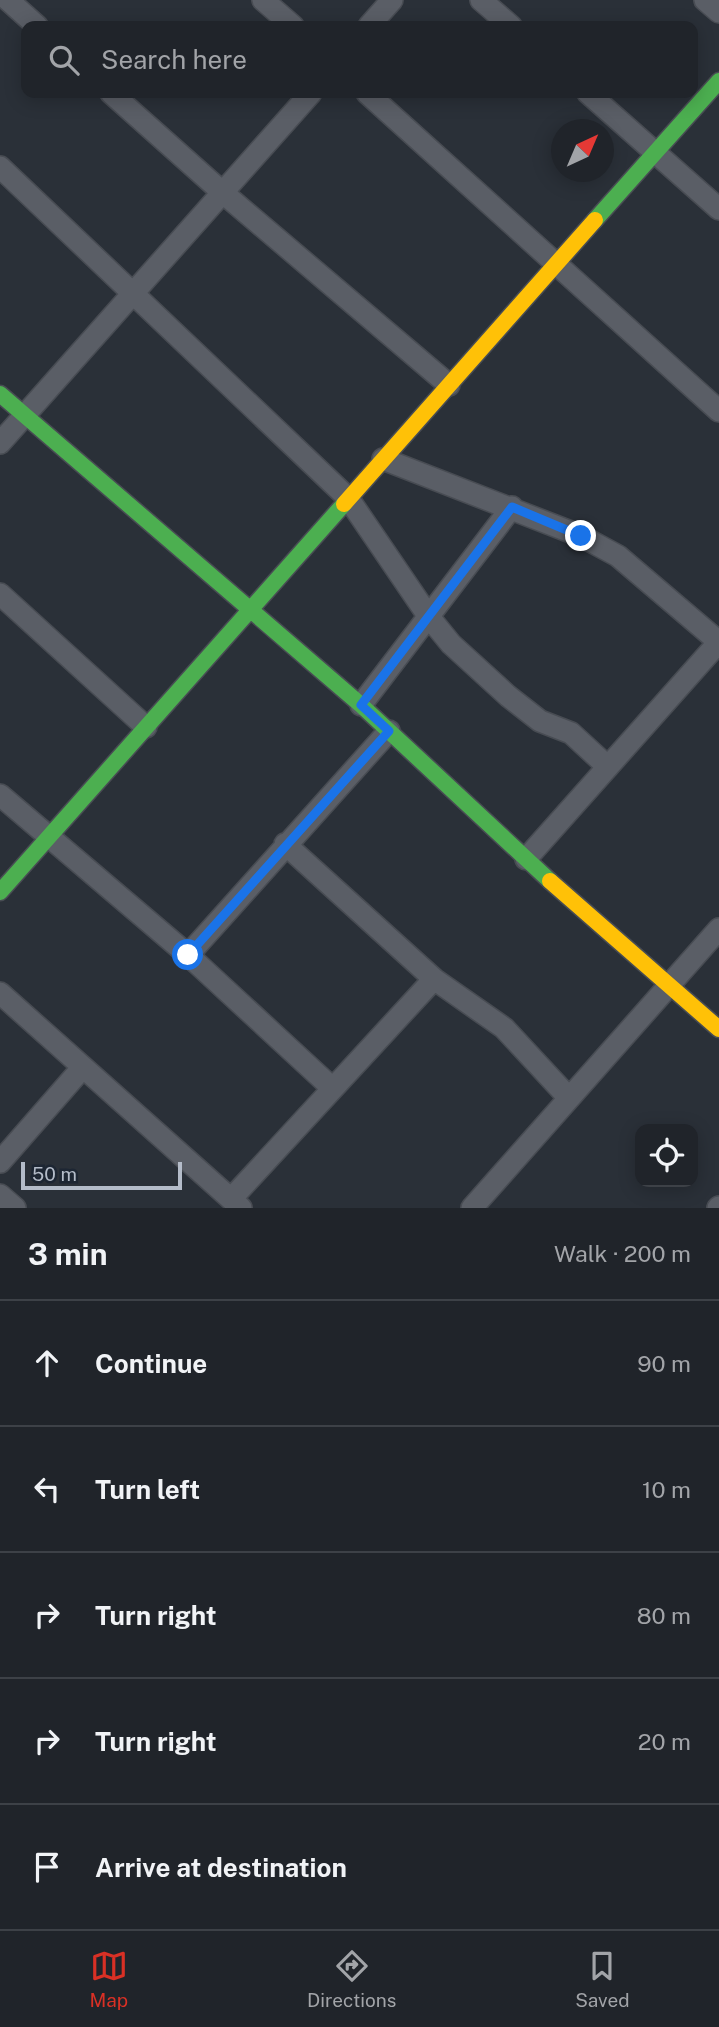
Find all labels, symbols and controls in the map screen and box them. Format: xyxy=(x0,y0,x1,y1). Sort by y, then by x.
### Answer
search box xyxy=(21,21,698,98)
icon: search xyxy=(45,41,83,79)
text: Search here xyxy=(101,44,247,75)
north arrow xyxy=(551,119,614,182)
route end xyxy=(565,520,596,551)
route start xyxy=(172,939,203,970)
map controls xyxy=(635,1124,698,1187)
button: locate xyxy=(635,1124,698,1187)
scale bar xyxy=(21,1159,182,1191)
text: 50 m xyxy=(32,1163,77,1185)
text: 3 min xyxy=(28,1236,107,1272)
text: Walk · 200 m xyxy=(554,1240,691,1267)
icon: ahead xyxy=(28,1344,66,1382)
text: Continue xyxy=(95,1348,207,1379)
text: 90 m xyxy=(637,1350,691,1377)
icon: left xyxy=(28,1470,66,1508)
text: Turn left xyxy=(95,1474,200,1505)
text: 10 m xyxy=(642,1476,691,1503)
icon: right xyxy=(28,1596,66,1634)
text: Turn right xyxy=(95,1600,217,1631)
text: 80 m xyxy=(637,1602,691,1629)
icon: right xyxy=(28,1722,66,1760)
text: Turn right xyxy=(95,1726,217,1757)
text: 20 m xyxy=(638,1728,691,1755)
icon: arrive xyxy=(28,1848,66,1886)
text: Arrive at destination xyxy=(95,1852,347,1883)
tab: Map xyxy=(89,1947,128,2011)
tab: Directions xyxy=(307,1947,396,2011)
tab: Saved xyxy=(575,1947,630,2011)

